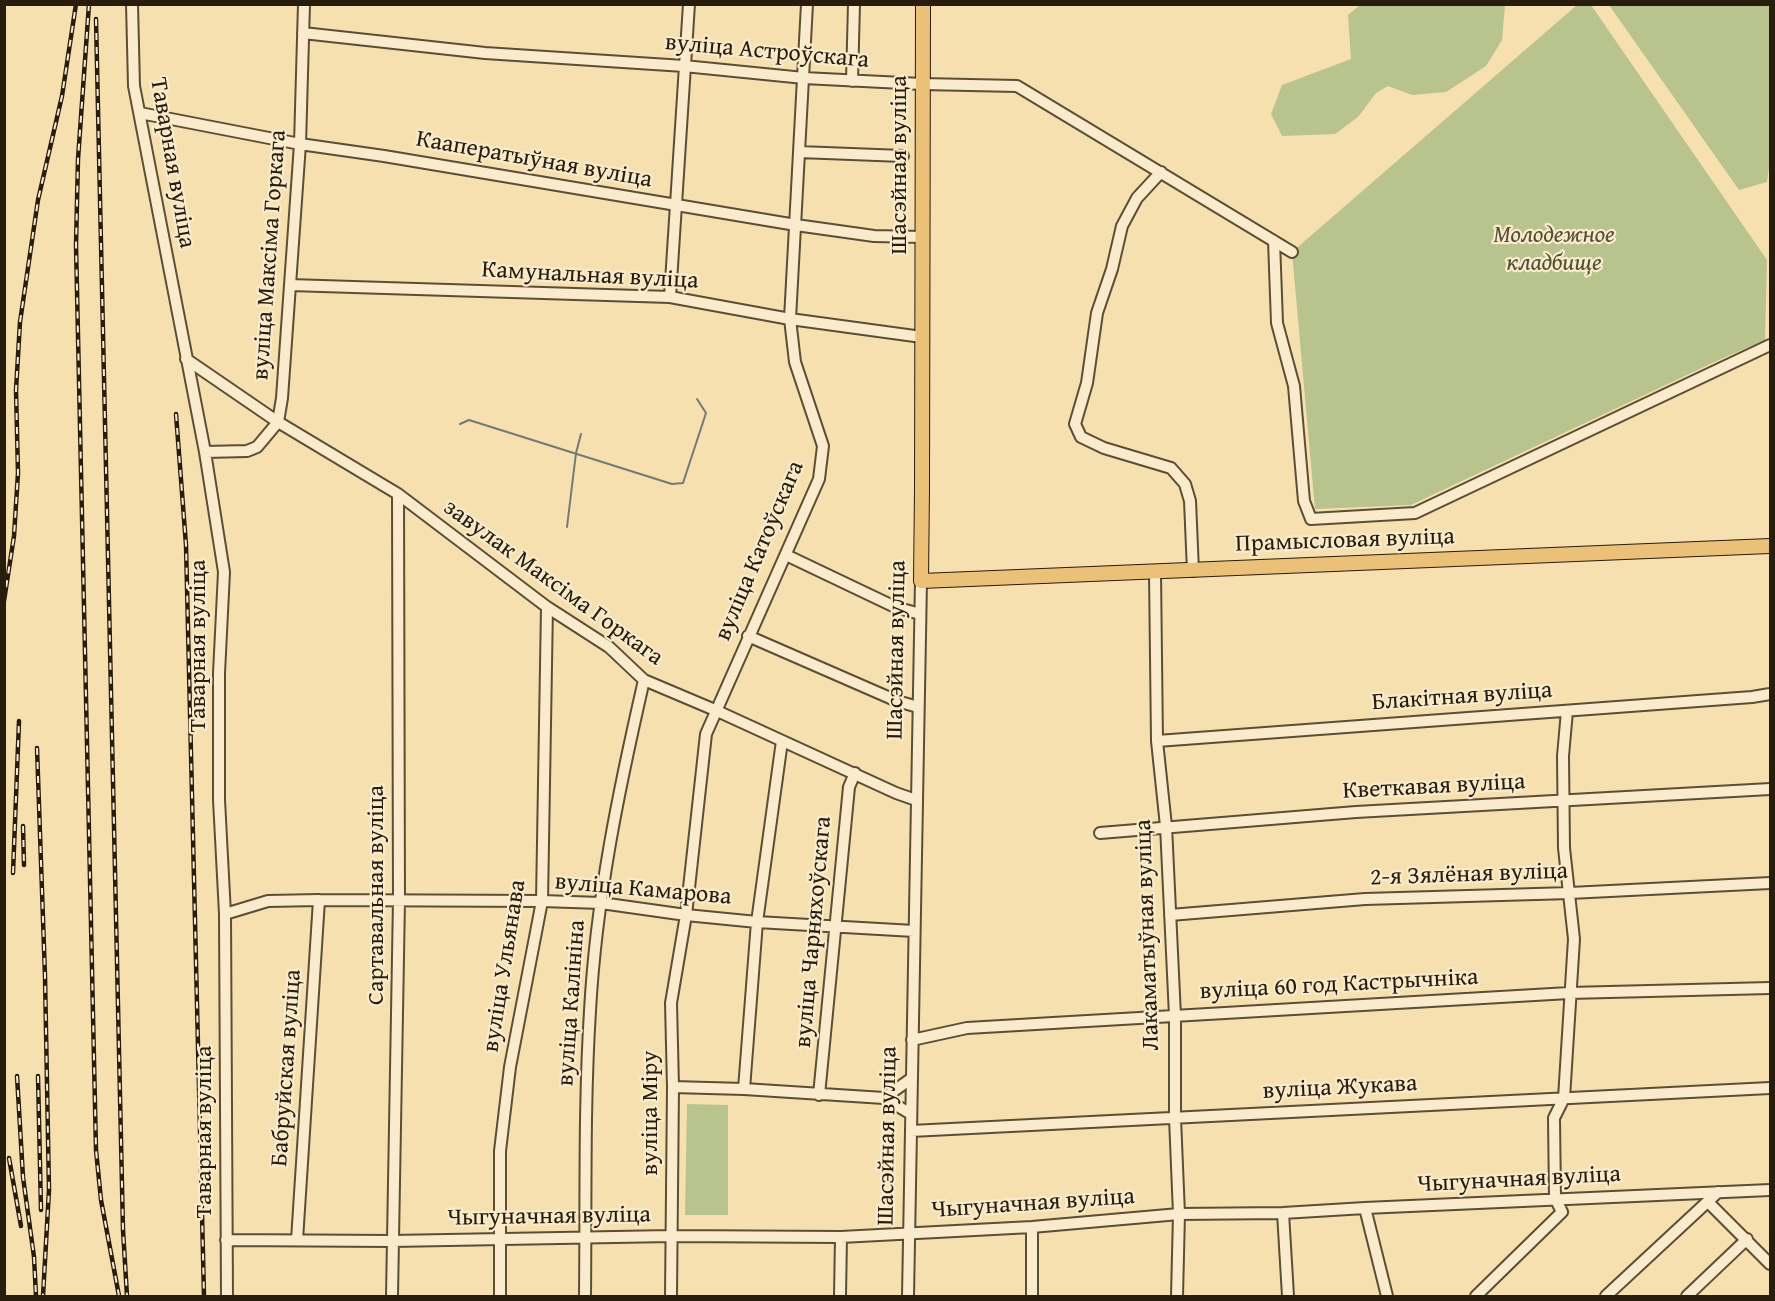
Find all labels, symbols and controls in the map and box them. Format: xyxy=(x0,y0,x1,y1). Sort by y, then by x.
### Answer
street label: вуліца Астроўскага xyxy=(664,29,870,75)
street label: Таварная вуліца xyxy=(143,75,201,251)
street label: Шасэйная вуліца xyxy=(886,75,914,255)
street label: Кааператыўная вуліца xyxy=(414,125,654,195)
street label: вуліца Максіма Горкага xyxy=(247,129,293,381)
park label: Молодежное кладбище xyxy=(1493,222,1615,278)
street label: Камунальная вуліца xyxy=(481,256,699,296)
street label: вуліца Катоўскага xyxy=(709,457,811,645)
street label: завулак Максіма Горкага xyxy=(437,494,669,672)
street label: Прамысловая вуліца xyxy=(1235,523,1455,559)
street label: Таварная вуліца xyxy=(185,560,213,732)
street label: Шасэйная вуліца xyxy=(881,560,913,740)
street label: Блакітная вуліца xyxy=(1371,676,1553,718)
street label: Кветкавая вуліца xyxy=(1342,768,1526,806)
street label: Сартавальная вуліца xyxy=(363,785,391,1005)
street label: вуліца Чарняхоўскага xyxy=(790,815,838,1049)
street label: Лакаматыўная вуліца xyxy=(1130,819,1166,1051)
street label: 2-я Зялёная вуліца xyxy=(1370,857,1568,893)
street label: вуліца Камарова xyxy=(553,868,733,912)
street label: вуліца Ульянава xyxy=(477,878,533,1054)
street label: вуліца Калініна xyxy=(552,919,592,1087)
street label: вуліца 60 год Кастрычніка xyxy=(1199,963,1479,1007)
street label: Бабруйская вуліца xyxy=(266,968,308,1168)
street label: Таварная вуліца xyxy=(191,1046,219,1218)
street label: Шасэйная вуліца xyxy=(872,1046,904,1226)
street label: вуліца Міру xyxy=(637,1051,665,1175)
street label: вуліца Жукава xyxy=(1262,1070,1418,1106)
street label: Чыгуначная вуліца xyxy=(1417,1160,1621,1200)
street label: Чыгуначная вуліца xyxy=(930,1183,1136,1225)
street label: Чыгуначная вуліца xyxy=(447,1201,651,1233)

